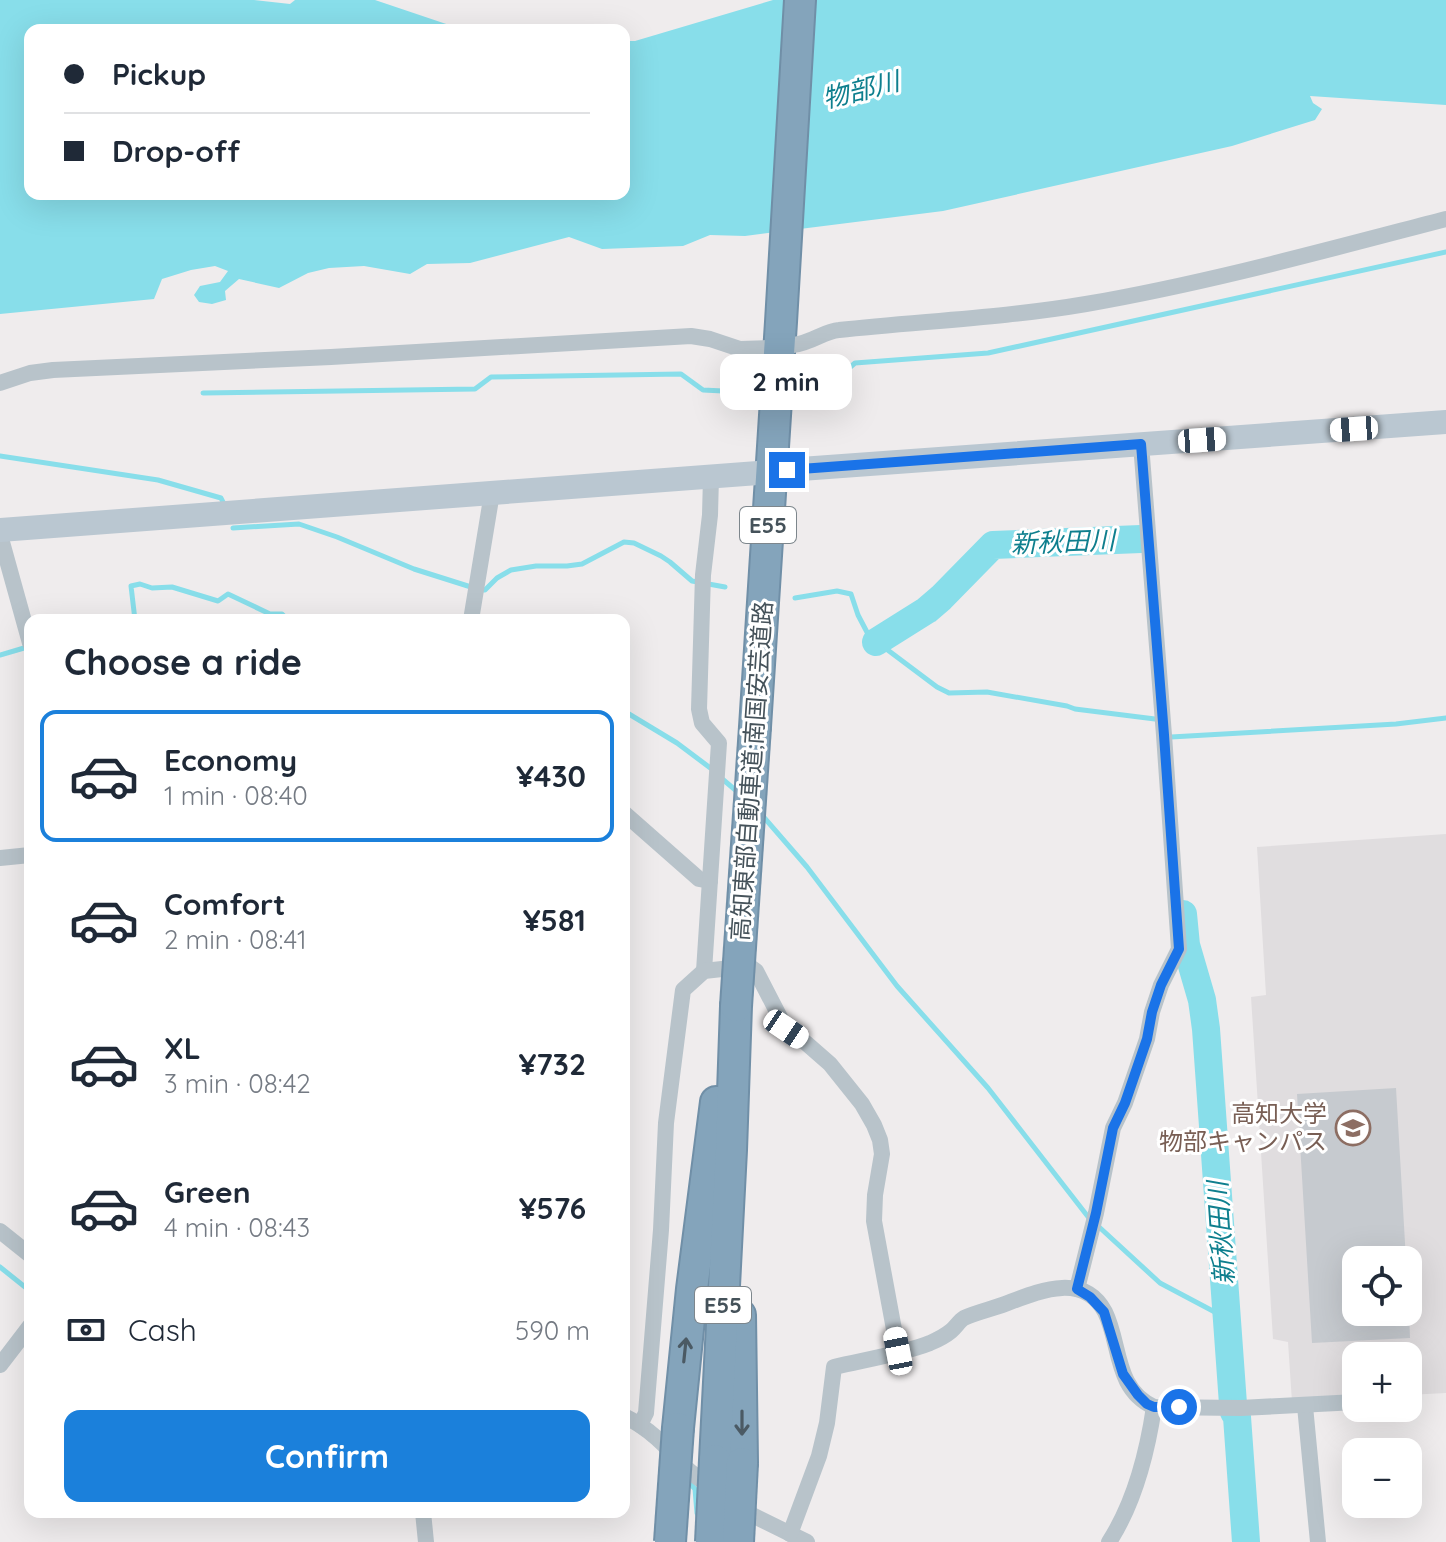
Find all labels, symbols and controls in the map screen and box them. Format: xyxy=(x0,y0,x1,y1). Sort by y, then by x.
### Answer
text: Pickup xyxy=(112,55,206,93)
water label: 物部川 xyxy=(819,63,906,115)
text: Drop-off xyxy=(112,132,240,170)
callout: 2 min xyxy=(721,354,853,410)
text: 2 min xyxy=(752,365,820,398)
car xyxy=(1329,415,1379,443)
car xyxy=(1177,426,1227,454)
route end xyxy=(769,452,805,488)
road number: E55 xyxy=(740,507,796,543)
water label: 新秋田川 xyxy=(1010,523,1119,560)
street label: 高知東部自動車道;南国安芸道路 xyxy=(724,600,778,942)
text: Choose a ride xyxy=(64,639,302,684)
icon: car xyxy=(68,740,140,812)
text: Economy xyxy=(164,741,297,779)
text: ¥430 xyxy=(516,757,586,795)
text: 1 min · 08:40 xyxy=(164,779,308,812)
icon: car xyxy=(68,884,140,956)
text: Comfort xyxy=(164,885,285,923)
text: ¥581 xyxy=(523,901,586,939)
text: 2 min · 08:41 xyxy=(164,923,307,956)
car xyxy=(759,1006,813,1052)
icon: car xyxy=(68,1028,140,1100)
text: XL xyxy=(164,1029,201,1067)
text: ¥732 xyxy=(518,1045,586,1083)
text: 3 min · 08:42 xyxy=(164,1067,311,1100)
place label: 高知大学 物部キャンパス xyxy=(1159,1098,1327,1156)
school or university icon: 高知大学 物部キャンパス xyxy=(1334,1109,1372,1147)
icon: car xyxy=(68,1172,140,1244)
text: Green xyxy=(164,1173,251,1211)
water label: 新秋田川 xyxy=(1200,1177,1241,1286)
text: ¥576 xyxy=(519,1189,586,1227)
text: 4 min · 08:43 xyxy=(164,1211,310,1244)
map controls xyxy=(1342,1246,1422,1518)
button: locate xyxy=(1342,1246,1422,1326)
road number: E55 xyxy=(695,1287,751,1323)
icon: cash xyxy=(64,1308,108,1352)
text: Cash xyxy=(128,1311,197,1349)
text: 590 m xyxy=(515,1314,590,1347)
car xyxy=(882,1325,914,1377)
one-way arrow xyxy=(678,1337,693,1364)
button: + xyxy=(1342,1342,1422,1422)
route start xyxy=(1161,1389,1197,1425)
one-way arrow xyxy=(734,1409,750,1436)
button: Confirm xyxy=(64,1410,590,1502)
button: − xyxy=(1342,1438,1422,1518)

